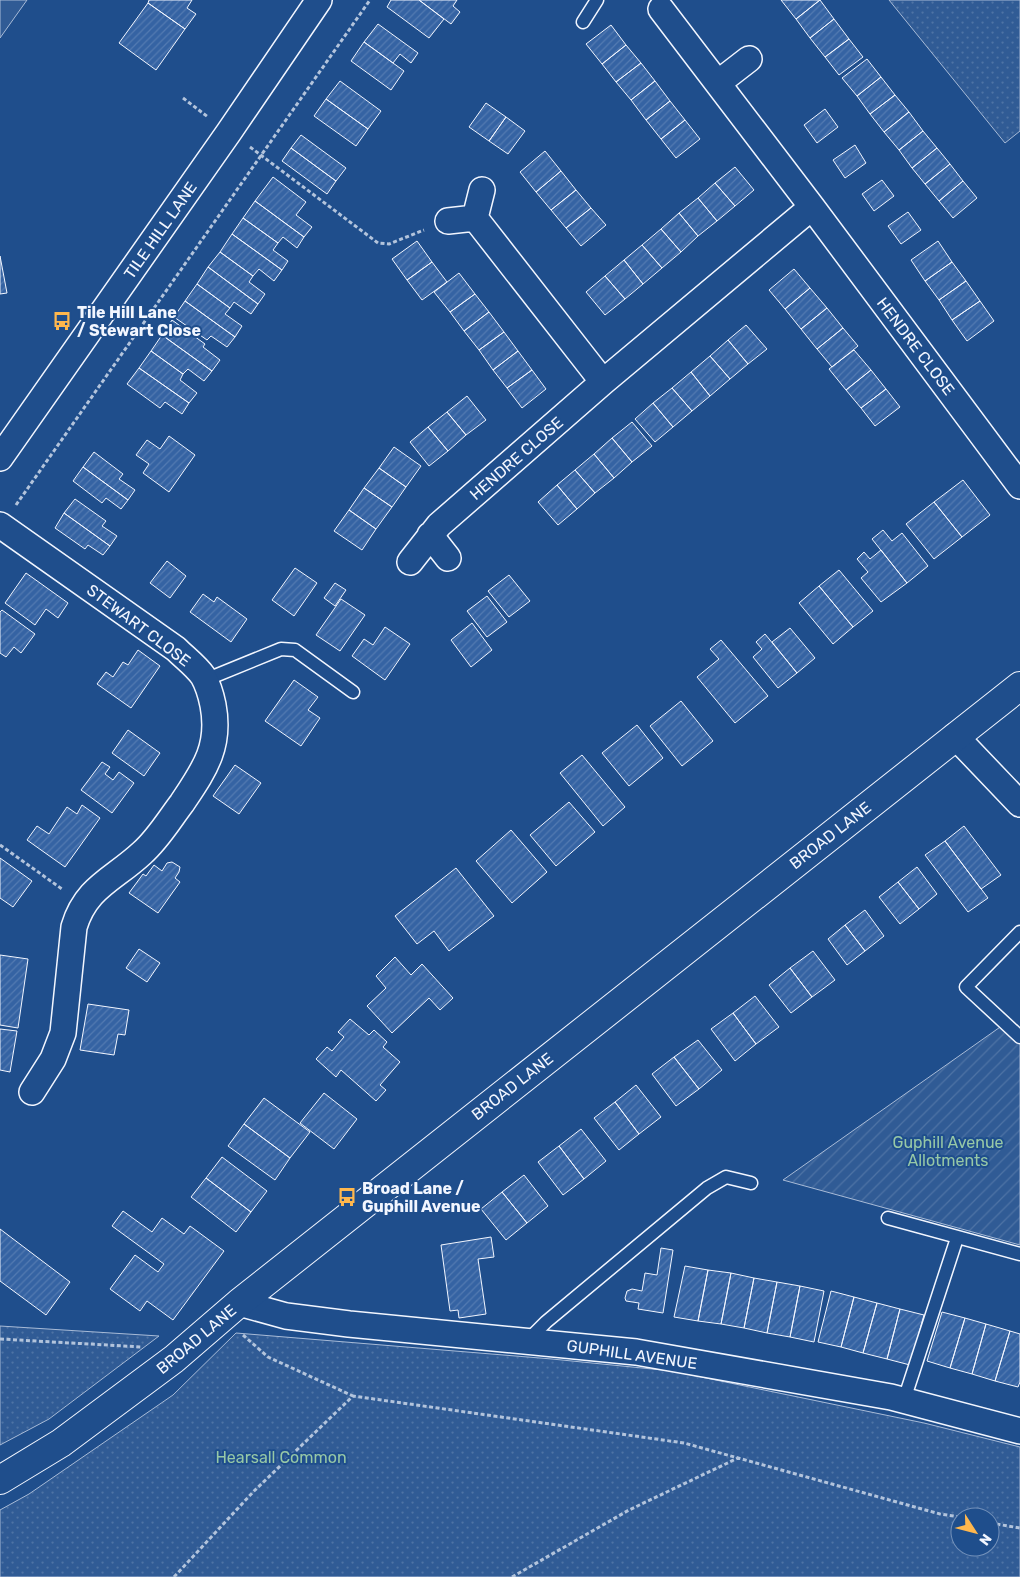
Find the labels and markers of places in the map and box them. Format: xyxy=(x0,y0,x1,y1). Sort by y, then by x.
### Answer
place label: Tile Hill Lane / Stewart Close xyxy=(77,303,201,340)
bus stop icon: Tile Hill Lane / Stewart Close xyxy=(51,310,73,332)
place label: Broad Lane / Guphill Avenue xyxy=(362,1179,481,1216)
bus stop icon: Broad Lane / Guphill Avenue xyxy=(336,1186,358,1208)

